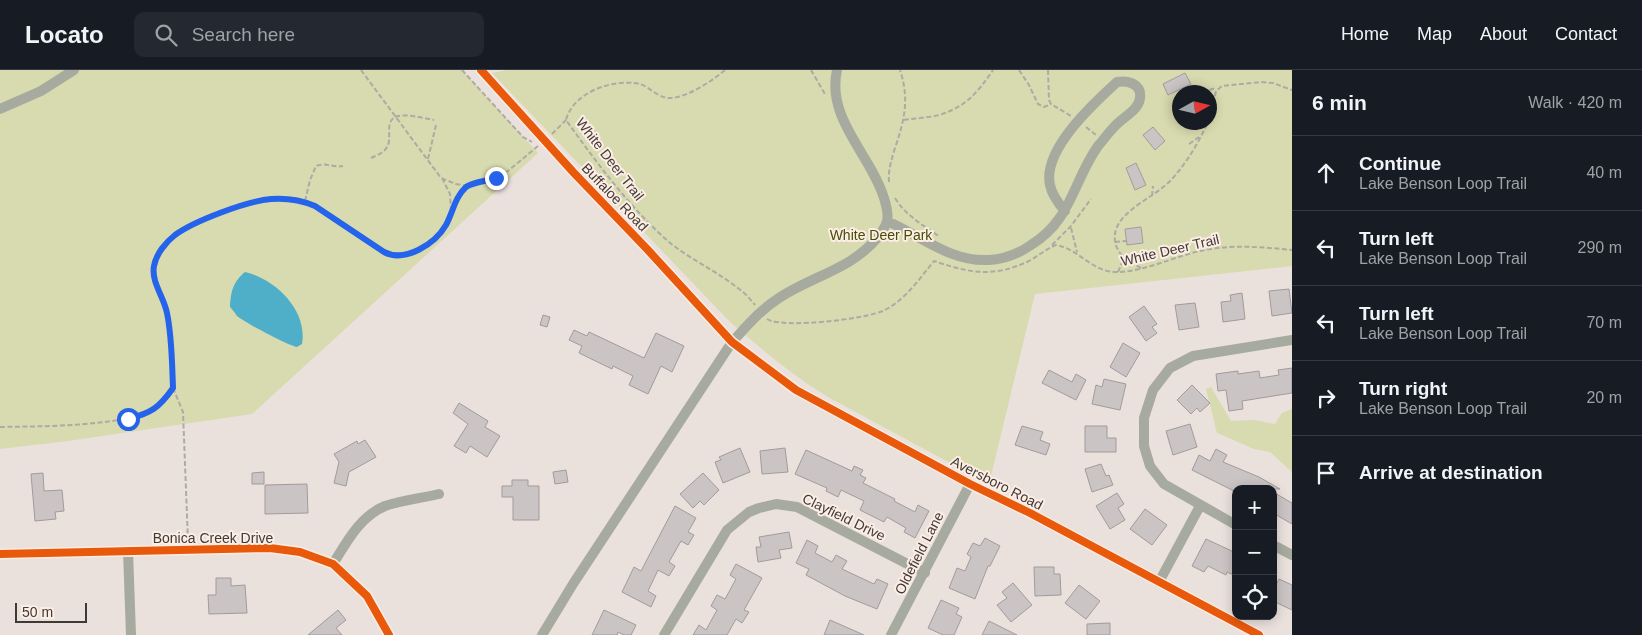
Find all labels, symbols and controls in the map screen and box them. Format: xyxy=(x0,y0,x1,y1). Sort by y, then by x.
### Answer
search box xyxy=(134,12,484,57)
text: Locato xyxy=(25,21,104,48)
icon: search xyxy=(152,21,180,49)
text: Search here xyxy=(192,24,295,45)
text: Home xyxy=(1341,24,1389,44)
text: Map xyxy=(1417,24,1452,44)
text: About xyxy=(1480,24,1527,44)
text: Contact xyxy=(1555,24,1617,44)
north arrow xyxy=(1172,85,1217,130)
text: 6 min xyxy=(1312,91,1367,114)
text: Walk · 420 m xyxy=(1528,94,1622,111)
street label: White Deer Trail xyxy=(573,115,647,203)
text: Continue xyxy=(1359,153,1441,174)
icon: ahead xyxy=(1312,159,1340,187)
street label: Buffaloe Road xyxy=(579,160,651,234)
text: 40 m xyxy=(1586,164,1622,181)
route end xyxy=(485,167,508,190)
text: Lake Benson Loop Trail xyxy=(1359,175,1527,192)
park label: White Deer Park xyxy=(830,227,933,243)
text: Turn left xyxy=(1359,228,1434,249)
street label: White Deer Trail xyxy=(1119,231,1221,269)
icon: left xyxy=(1312,234,1340,262)
text: 290 m xyxy=(1578,239,1622,256)
text: Lake Benson Loop Trail xyxy=(1359,250,1527,267)
text: Turn left xyxy=(1359,303,1434,324)
icon: left xyxy=(1312,309,1340,337)
text: 70 m xyxy=(1586,314,1622,331)
text: Lake Benson Loop Trail xyxy=(1359,325,1527,342)
text: Turn right xyxy=(1359,378,1447,399)
icon: right xyxy=(1312,384,1340,412)
text: 20 m xyxy=(1586,389,1622,406)
text: Lake Benson Loop Trail xyxy=(1359,400,1527,417)
route start xyxy=(117,408,140,431)
street label: Aversboro Road xyxy=(948,453,1046,513)
icon: arrive xyxy=(1312,459,1340,487)
text: Arrive at destination xyxy=(1359,462,1543,483)
map controls xyxy=(1232,485,1277,620)
button: + xyxy=(1232,485,1277,530)
street label: Clayfield Drive xyxy=(800,490,888,544)
street label: Oldefield Lane xyxy=(891,509,947,597)
street label: Bonica Creek Drive xyxy=(153,530,274,546)
button: − xyxy=(1232,530,1277,575)
button: locate xyxy=(1232,575,1277,620)
scale bar xyxy=(15,600,88,623)
text: 50 m xyxy=(22,604,53,620)

